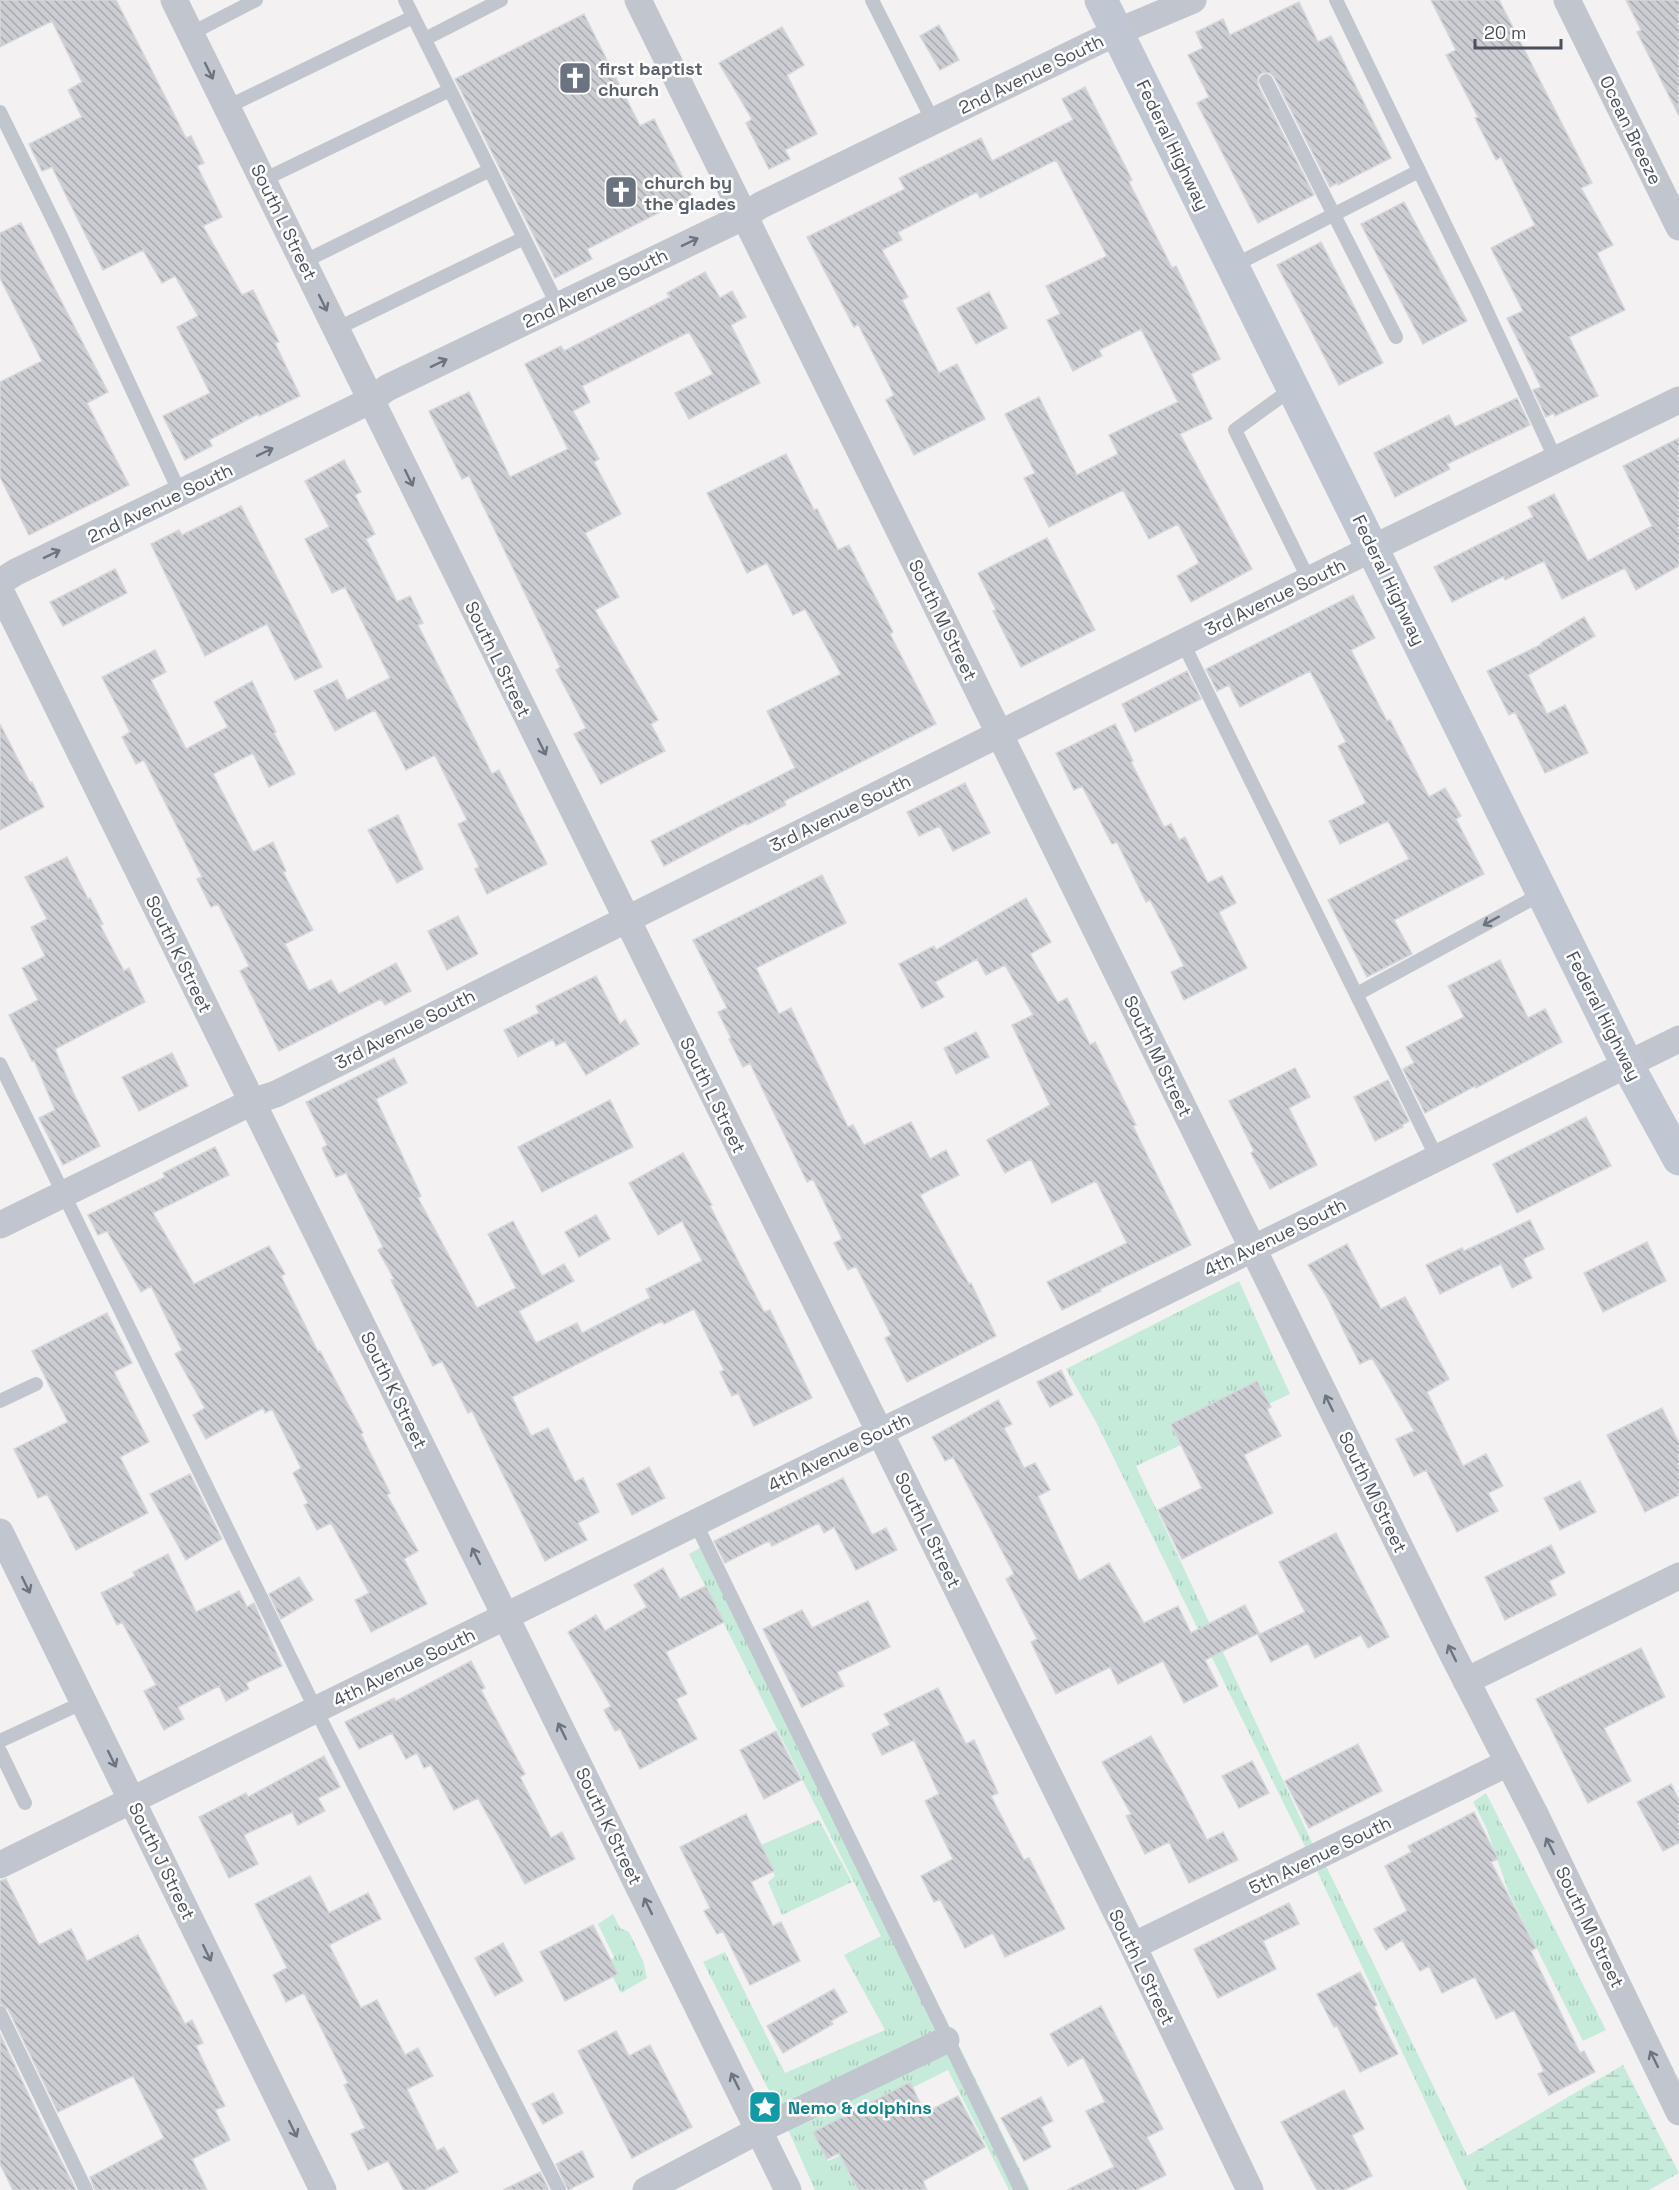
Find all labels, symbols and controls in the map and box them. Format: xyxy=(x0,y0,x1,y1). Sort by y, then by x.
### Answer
scale bar xyxy=(1475,12,1560,50)
text: 20 m xyxy=(1484,21,1527,44)
street label: 2nd Avenue South xyxy=(955,29,1107,119)
place label: first baptist church xyxy=(598,57,703,101)
church icon: first baptist church xyxy=(557,60,593,96)
one-way arrow xyxy=(204,62,215,80)
street label: Ocean Breeze xyxy=(1595,72,1667,188)
street label: Federal Highway xyxy=(1131,76,1215,214)
street label: South L Street xyxy=(246,160,322,284)
place label: church by the glades xyxy=(644,171,736,215)
church icon: church by the glades xyxy=(603,174,639,210)
one-way arrow xyxy=(681,236,699,248)
street label: 2nd Avenue South xyxy=(519,243,671,333)
one-way arrow xyxy=(318,293,329,311)
one-way arrow xyxy=(429,357,447,369)
one-way arrow xyxy=(256,445,274,457)
street label: 2nd Avenue South xyxy=(84,458,236,548)
one-way arrow xyxy=(404,468,416,486)
street label: Federal Highway xyxy=(1347,511,1431,649)
one-way arrow xyxy=(42,548,60,560)
street label: 3rd Avenue South xyxy=(1201,553,1349,641)
street label: South M Street xyxy=(904,555,982,685)
street label: South L Street xyxy=(460,597,536,721)
one-way arrow xyxy=(536,738,548,756)
street label: 3rd Avenue South xyxy=(766,769,914,857)
street label: South K Street xyxy=(141,892,217,1016)
one-way arrow xyxy=(1483,915,1500,927)
street label: Federal Highway xyxy=(1561,947,1647,1085)
street label: 3rd Avenue South xyxy=(331,984,479,1074)
street label: South M Street xyxy=(1119,991,1197,1121)
street label: South L Street xyxy=(675,1033,751,1157)
street label: 4th Avenue South xyxy=(1200,1193,1350,1281)
street label: South K Street xyxy=(356,1328,432,1452)
one-way arrow xyxy=(1323,1395,1335,1412)
street label: 4th Avenue South xyxy=(764,1408,914,1496)
street label: South M Street xyxy=(1334,1427,1412,1557)
street label: South L Street xyxy=(890,1468,966,1592)
one-way arrow xyxy=(470,1548,482,1566)
one-way arrow xyxy=(21,1575,32,1593)
street label: 4th Avenue South xyxy=(329,1623,479,1711)
one-way arrow xyxy=(1446,1645,1458,1663)
one-way arrow xyxy=(556,1723,568,1741)
one-way arrow xyxy=(107,1750,118,1768)
street label: South K Street xyxy=(571,1764,647,1888)
street label: South J Street xyxy=(124,1799,200,1923)
street label: 5th Avenue South xyxy=(1245,1811,1395,1899)
one-way arrow xyxy=(1544,1837,1556,1855)
street label: South M Street xyxy=(1551,1862,1629,1992)
one-way arrow xyxy=(642,1897,654,1915)
street label: South L Street xyxy=(1104,1905,1180,2029)
one-way arrow xyxy=(202,1944,213,1962)
one-way arrow xyxy=(1647,2051,1659,2069)
one-way arrow xyxy=(728,2072,740,2090)
place icon: Nemo & dolphins xyxy=(747,2089,783,2125)
place label: Nemo & dolphins xyxy=(788,2096,932,2119)
one-way arrow xyxy=(287,2119,299,2137)

